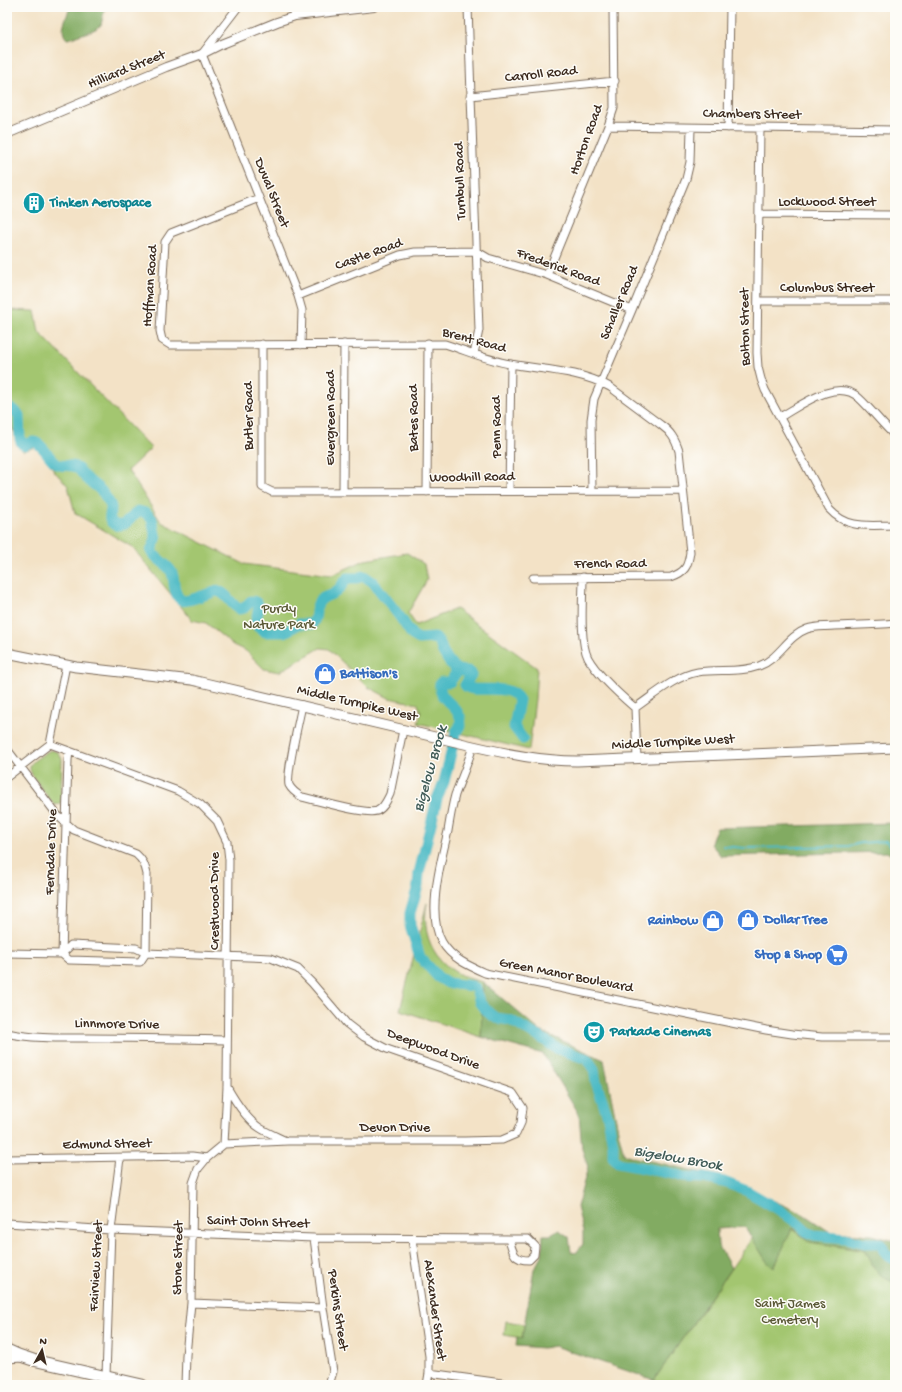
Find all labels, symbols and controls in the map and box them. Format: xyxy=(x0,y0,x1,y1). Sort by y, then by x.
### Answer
street label: Hilliard Street xyxy=(86,46,169,93)
street label: Carroll Road xyxy=(504,63,580,87)
street label: Horton Road xyxy=(566,101,608,178)
street label: Chambers Street xyxy=(703,106,803,124)
street label: Turnbull Road xyxy=(451,140,471,221)
street label: Duval Street xyxy=(249,155,293,231)
building icon: Timken Aerospace xyxy=(21,190,47,216)
street label: Lockwood Street xyxy=(778,194,877,211)
place label: Timken Aerospace xyxy=(49,195,152,212)
street label: Castle Road xyxy=(333,234,407,275)
street label: Hoffman Road xyxy=(140,243,162,328)
street label: Frederick Road xyxy=(513,245,604,292)
street label: Schaller Road xyxy=(597,262,644,343)
street label: Columbus Street xyxy=(780,280,875,297)
street label: Bolton Street xyxy=(737,287,755,367)
street label: Brent Road xyxy=(439,324,510,358)
street label: Evergreen Road xyxy=(323,369,340,466)
street label: Butler Road xyxy=(241,380,258,451)
street label: Bates Road xyxy=(406,383,423,452)
street label: Penn Road xyxy=(489,394,506,459)
street label: Woodhill Road xyxy=(429,469,517,487)
street label: French Road xyxy=(573,556,648,573)
park label: Purdy Nature Park xyxy=(243,601,316,634)
shop icon: Battison's xyxy=(312,661,338,687)
place label: Battison's xyxy=(339,666,398,683)
street label: Middle Turnpike West xyxy=(295,682,420,726)
water label: Bigelow Brook xyxy=(410,723,452,814)
street label: Middle Turnpike West xyxy=(611,731,736,755)
street label: Ferndale Drive xyxy=(42,808,62,896)
street label: Crestwood Drive xyxy=(207,851,224,950)
shop icon: Dollar Tree xyxy=(735,907,761,933)
shop icon: Rainbow xyxy=(700,908,726,934)
place label: Dollar Tree xyxy=(762,912,828,929)
place label: Rainbow xyxy=(647,913,698,930)
supermarket icon: Stop & Shop xyxy=(824,942,850,968)
place label: Stop & Shop xyxy=(754,947,822,964)
street label: Green Manor Boulevard xyxy=(497,955,636,998)
street label: Linnmore Drive xyxy=(75,1016,160,1034)
theatre icon: Parkade Cinemas xyxy=(581,1019,607,1045)
place label: Parkade Cinemas xyxy=(609,1024,711,1041)
street label: Deepwood Drive xyxy=(383,1025,483,1075)
street label: Devon Drive xyxy=(359,1120,431,1137)
street label: Edmund Street xyxy=(62,1136,153,1154)
water label: Bigelow Brook xyxy=(633,1142,725,1176)
street label: Saint John Street xyxy=(206,1213,311,1233)
street label: Fairview Street xyxy=(86,1219,108,1313)
street label: Stone Street xyxy=(170,1220,188,1295)
street label: Alexander Street xyxy=(419,1259,450,1363)
street label: Perkins Street xyxy=(323,1267,351,1353)
park label: Saint James Cemetery xyxy=(755,1296,826,1329)
north arrow xyxy=(22,1330,62,1370)
text: N xyxy=(39,1336,48,1349)

